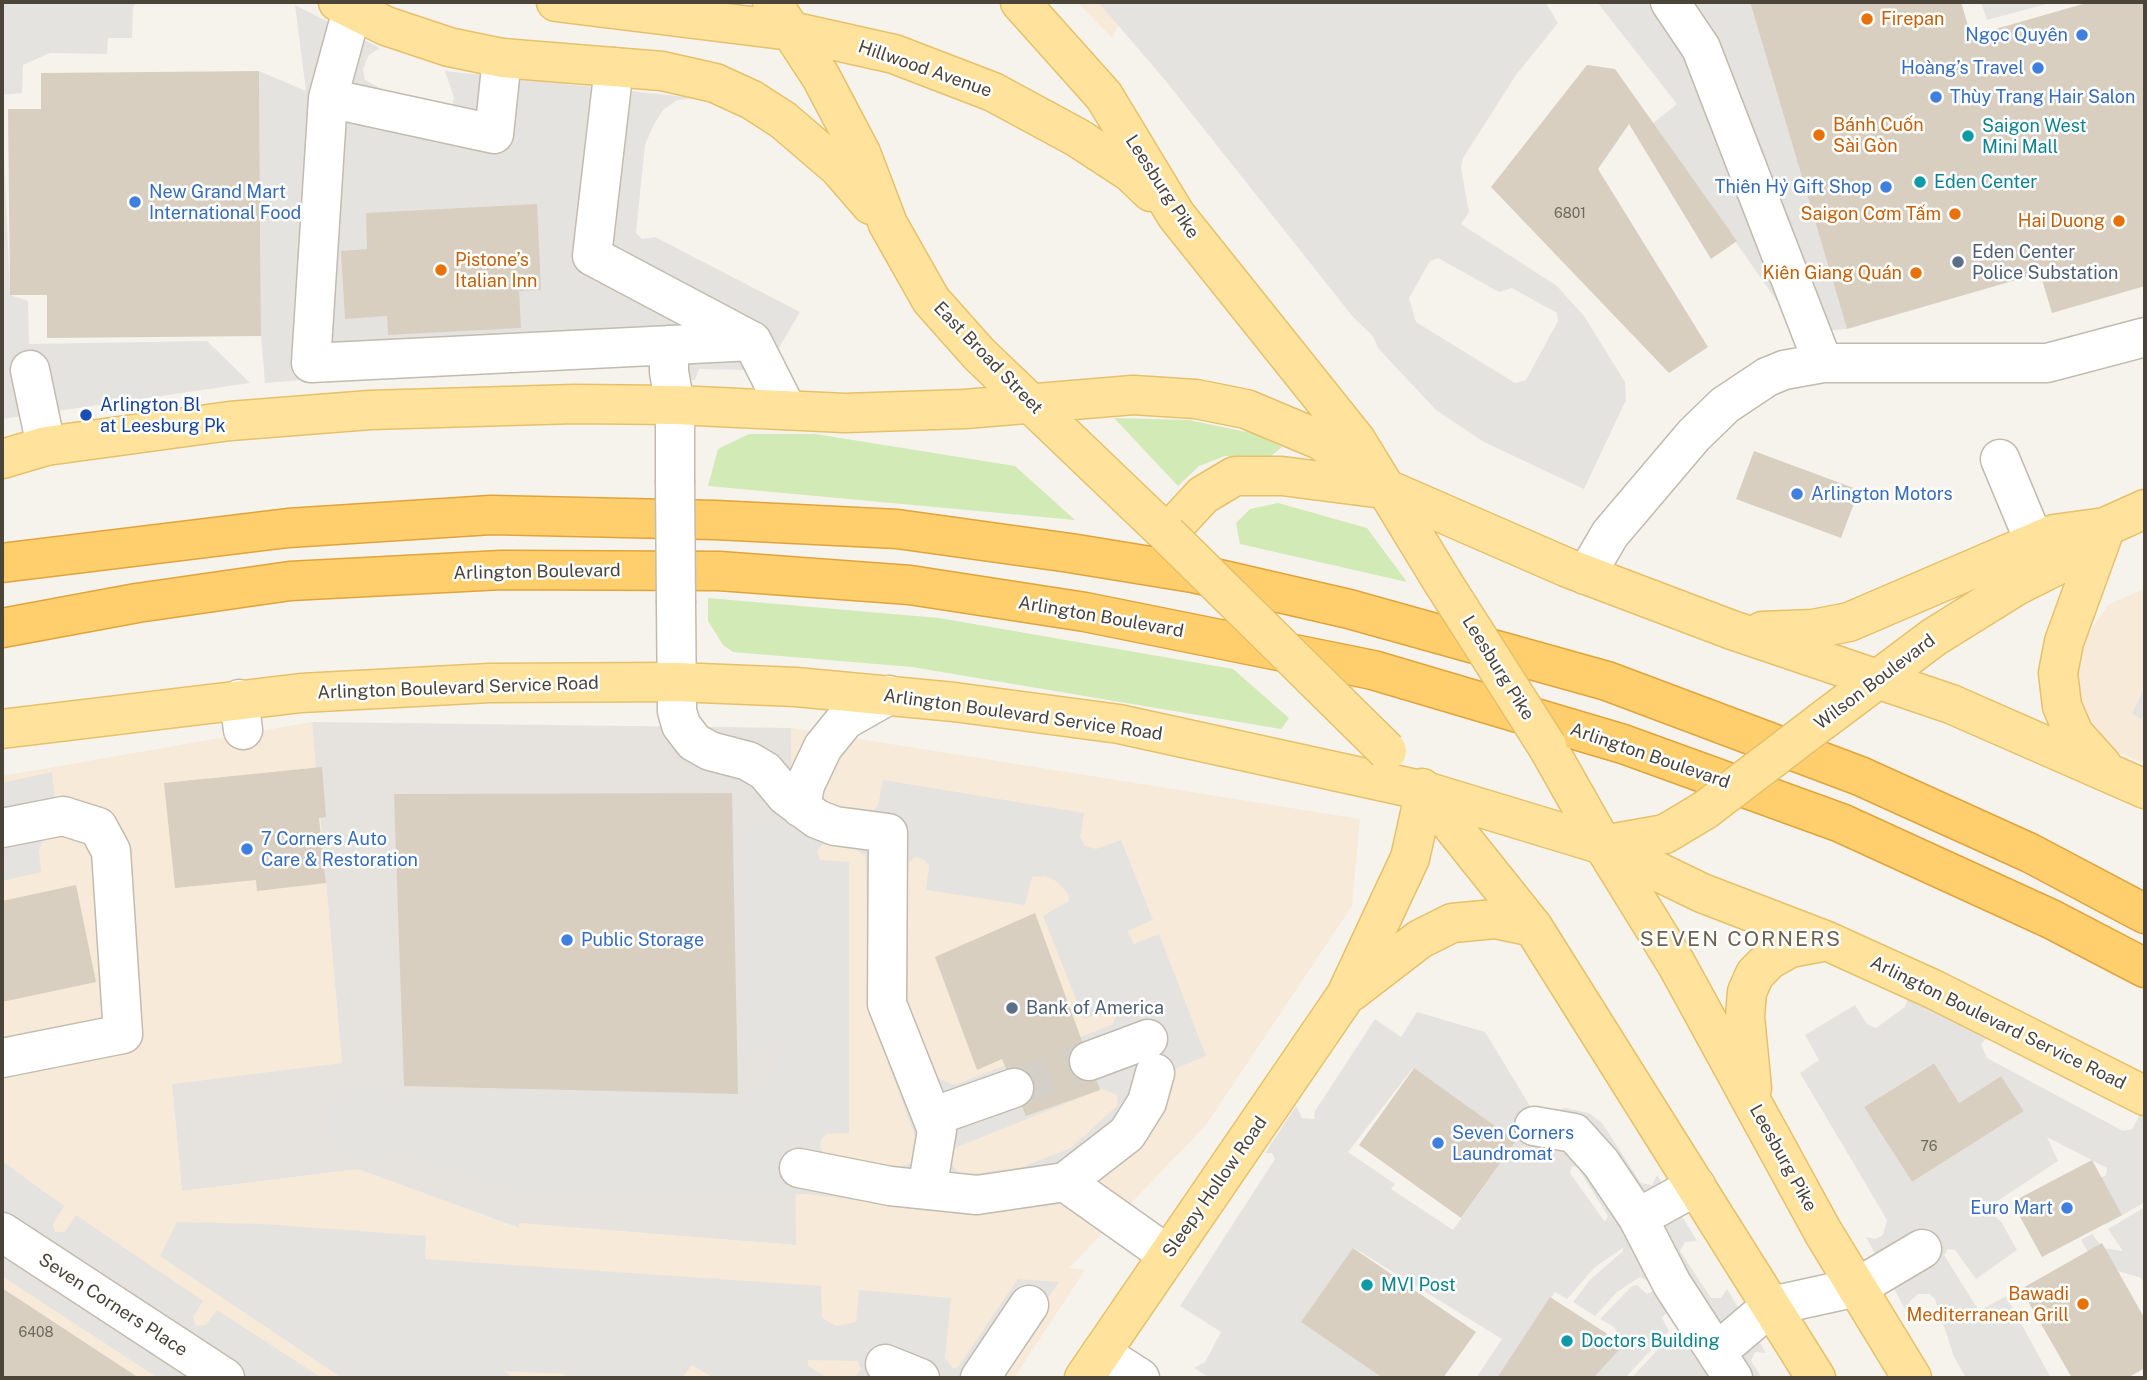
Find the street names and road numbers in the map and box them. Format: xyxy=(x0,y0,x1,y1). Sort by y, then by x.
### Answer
street label: Hillwood Avenue xyxy=(855,36,995,102)
street label: Leesburg Pike xyxy=(1121,131,1203,243)
street label: East Broad Street xyxy=(929,297,1047,419)
street label: Arlington Boulevard xyxy=(453,560,621,584)
street label: Arlington Boulevard xyxy=(1017,592,1185,642)
street label: Leesburg Pike xyxy=(1457,612,1539,724)
street label: Wilson Boulevard xyxy=(1810,630,1940,734)
street label: Arlington Boulevard Service Road xyxy=(317,672,599,704)
street label: Arlington Boulevard Service Road xyxy=(882,685,1164,745)
street label: Arlington Boulevard xyxy=(1567,719,1733,793)
street label: Arlington Boulevard Service Road xyxy=(1867,952,2129,1094)
street label: Leesburg Pike xyxy=(1745,1101,1821,1215)
street label: Sleepy Hollow Road xyxy=(1158,1112,1272,1262)
street label: Seven Corners Place xyxy=(34,1249,192,1361)

